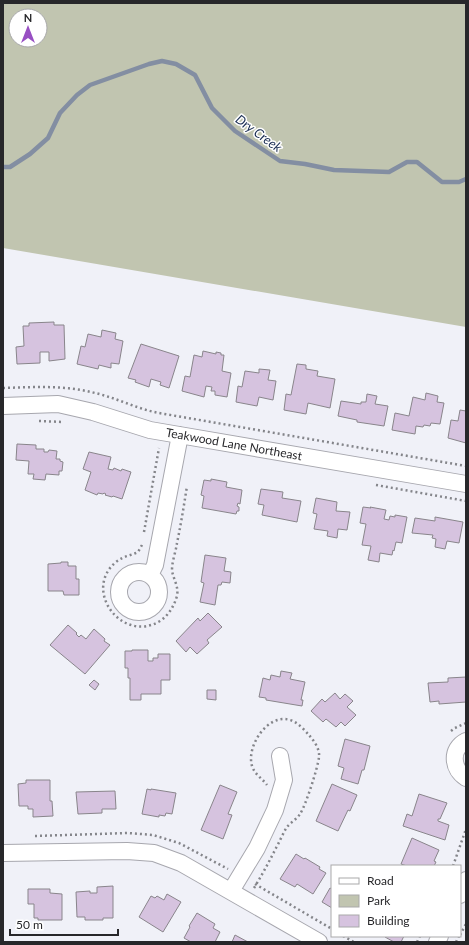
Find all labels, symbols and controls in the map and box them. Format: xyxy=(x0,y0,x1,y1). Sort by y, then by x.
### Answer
north arrow xyxy=(8,8,48,48)
text: N xyxy=(24,11,32,24)
water label: Dry Creek xyxy=(233,111,286,156)
street label: Teakwood Lane Northeast xyxy=(165,425,304,463)
legend xyxy=(331,865,461,937)
text: Road xyxy=(367,873,394,888)
text: Park xyxy=(367,893,391,908)
scale bar xyxy=(10,911,118,937)
text: Building xyxy=(367,913,410,928)
text: 50 m xyxy=(16,917,43,932)

